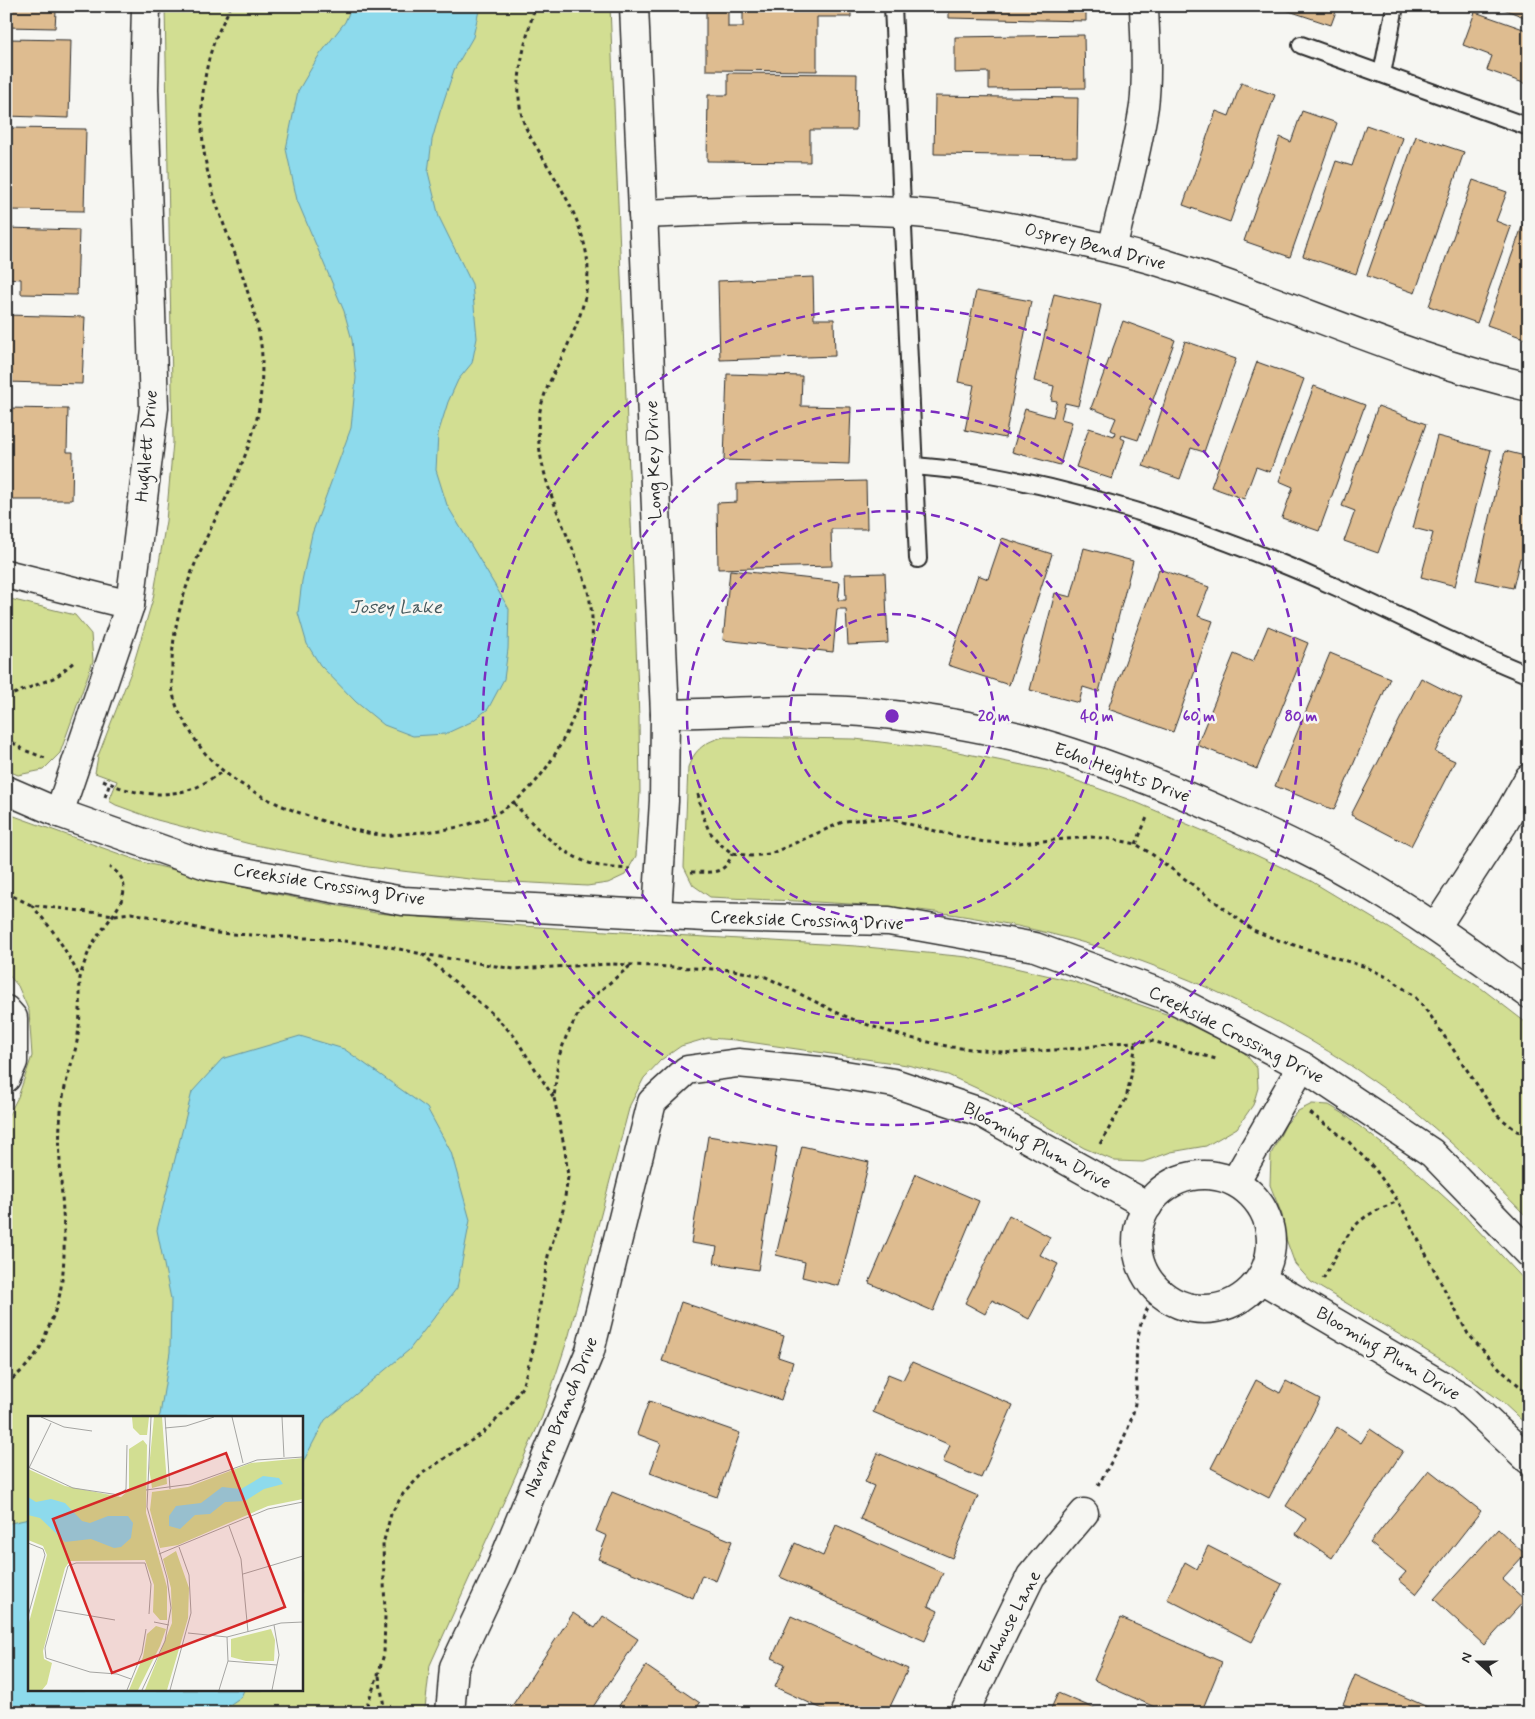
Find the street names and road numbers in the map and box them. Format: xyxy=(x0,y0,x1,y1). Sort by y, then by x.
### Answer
street label: Osprey Bend Drive xyxy=(1022,218,1168,276)
street label: Hughlett Drive xyxy=(130,389,166,503)
street label: Long Key Drive xyxy=(640,400,669,520)
street label: Echo Heights Drive xyxy=(1051,737,1193,809)
street label: Creekside Crossing Drive xyxy=(231,858,427,912)
street label: Creekside Crossing Drive xyxy=(710,906,904,936)
street label: Creekside Crossing Drive xyxy=(1144,980,1328,1090)
street label: Blooming Plum Drive xyxy=(958,1097,1115,1197)
street label: Blooming Plum Drive xyxy=(1310,1301,1465,1408)
street label: Navarro Branch Drive xyxy=(518,1333,604,1501)
street label: Emhouse Lane xyxy=(973,1566,1047,1678)

